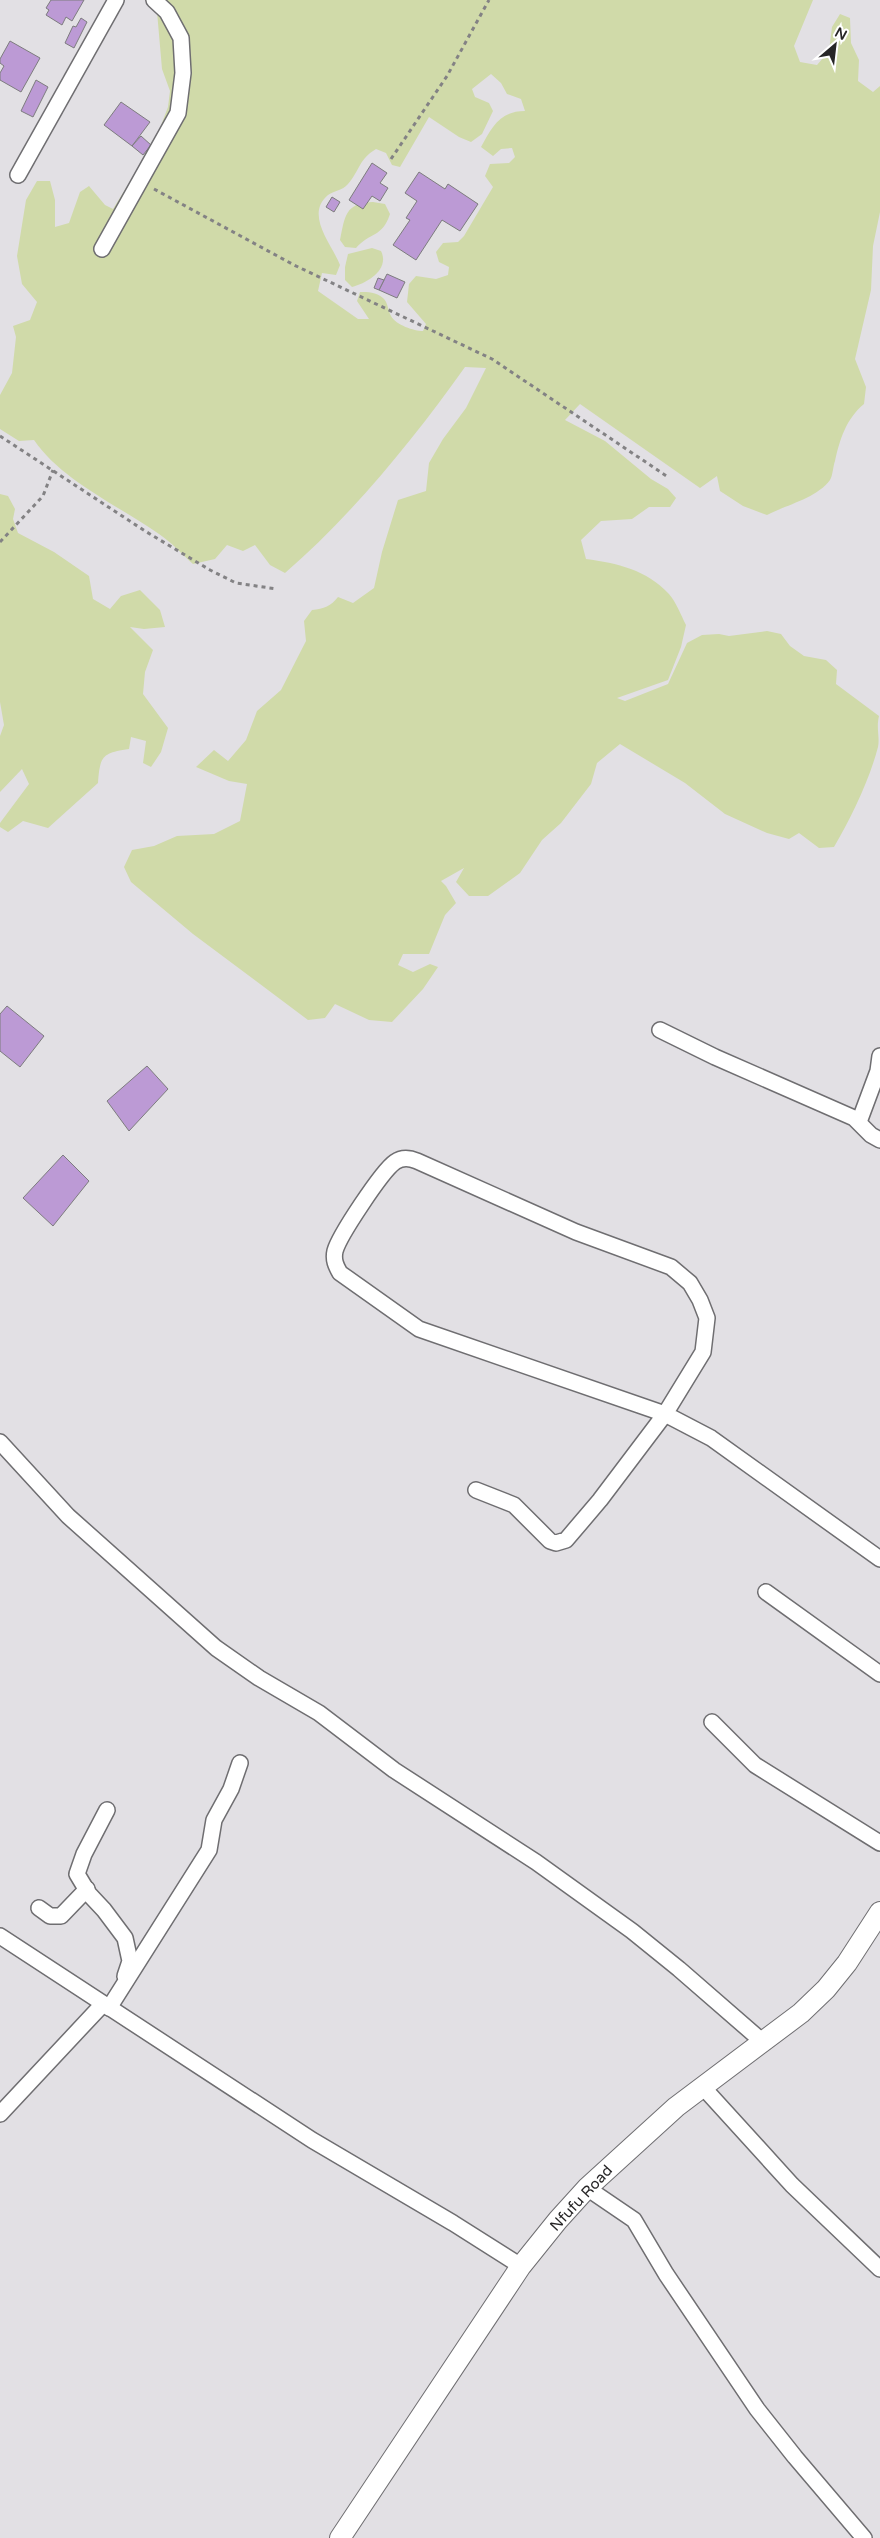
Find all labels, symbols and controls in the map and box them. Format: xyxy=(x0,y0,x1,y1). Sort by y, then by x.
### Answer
north arrow xyxy=(810,20,860,70)
text: N xyxy=(832,24,850,44)
street label: Nfufu Road xyxy=(546,2161,616,2235)

